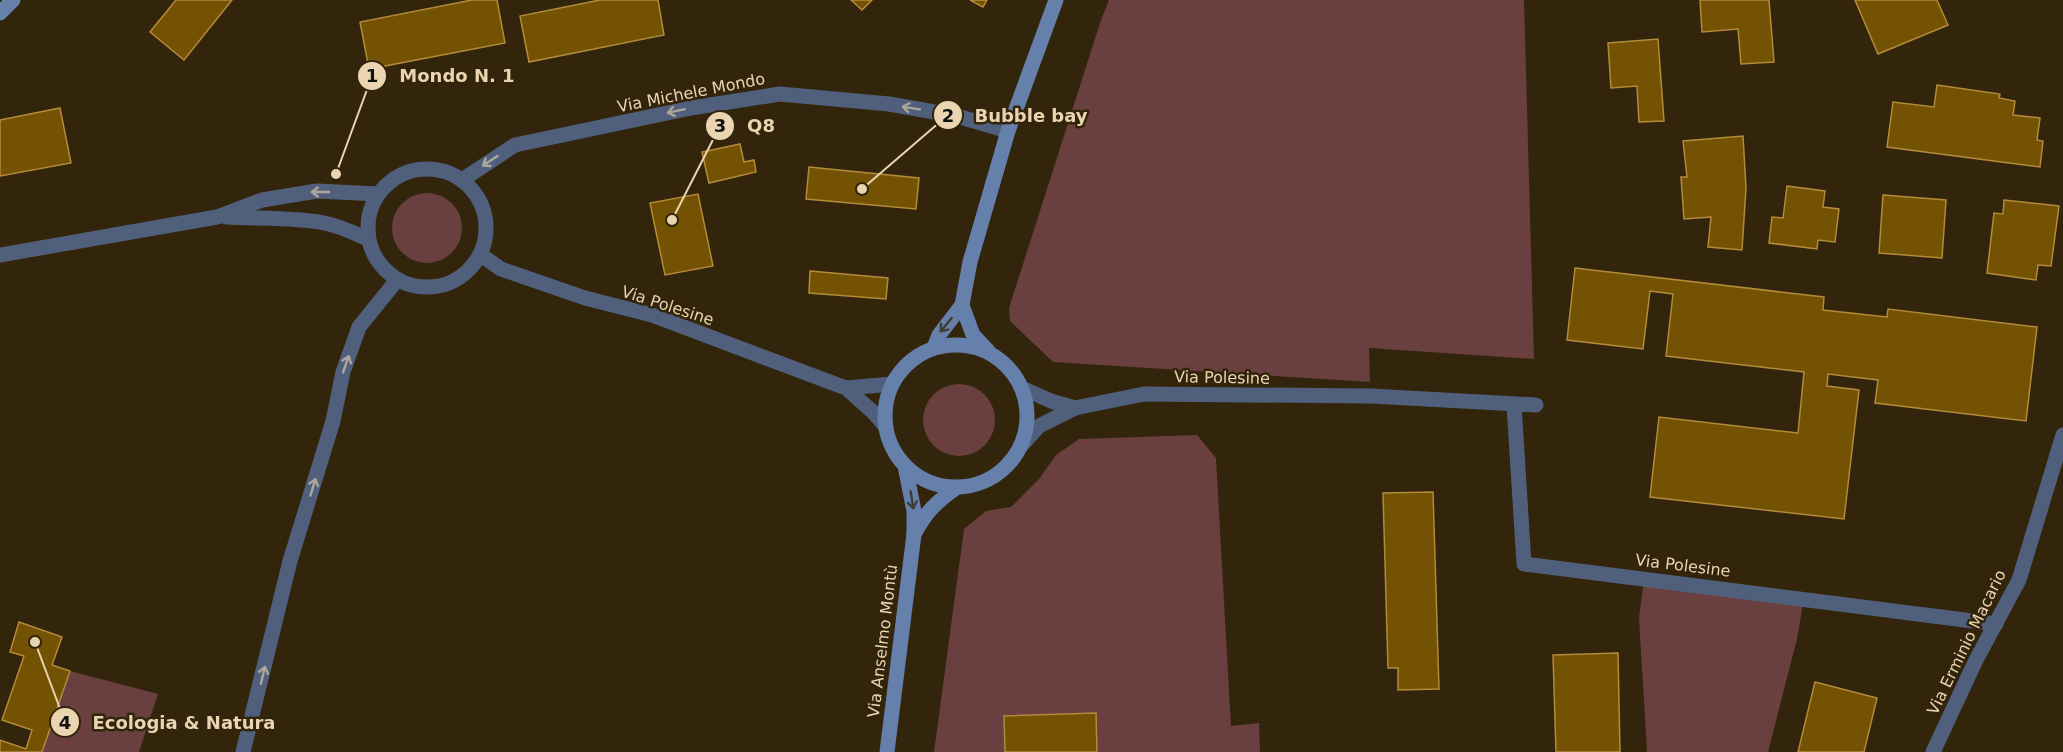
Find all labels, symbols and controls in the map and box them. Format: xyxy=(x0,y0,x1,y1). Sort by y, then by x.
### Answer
callout: Mondo N. 1 xyxy=(357,58,526,94)
text: 1 xyxy=(366,65,378,86)
text: Mondo N. 1 xyxy=(399,65,515,86)
street label: Via Michele Mondo xyxy=(616,69,767,116)
callout: Bubble bay xyxy=(933,97,1100,133)
one-way arrow xyxy=(902,102,921,113)
text: 2 xyxy=(942,105,954,126)
text: Bubble bay xyxy=(974,105,1088,126)
one-way arrow xyxy=(667,106,686,118)
callout: Q8 xyxy=(705,108,787,144)
text: 3 xyxy=(714,115,726,136)
text: Q8 xyxy=(747,115,775,136)
one-way arrow xyxy=(481,155,498,168)
one-way arrow xyxy=(310,186,330,198)
street label: Via Polesine xyxy=(619,282,716,329)
one-way arrow xyxy=(940,317,953,333)
one-way arrow xyxy=(341,355,352,374)
street label: Via Polesine xyxy=(1174,367,1270,388)
one-way arrow xyxy=(308,477,319,496)
one-way arrow xyxy=(907,489,918,509)
street label: Via Polesine xyxy=(1634,550,1732,581)
street label: Via Anselmo Montù xyxy=(864,563,901,719)
street label: Via Erminio Macario xyxy=(1923,567,2010,718)
one-way arrow xyxy=(257,666,269,685)
callout: Ecologia & Natura xyxy=(50,704,287,740)
text: 4 xyxy=(59,712,71,733)
text: Ecologia & Natura xyxy=(93,712,275,733)

